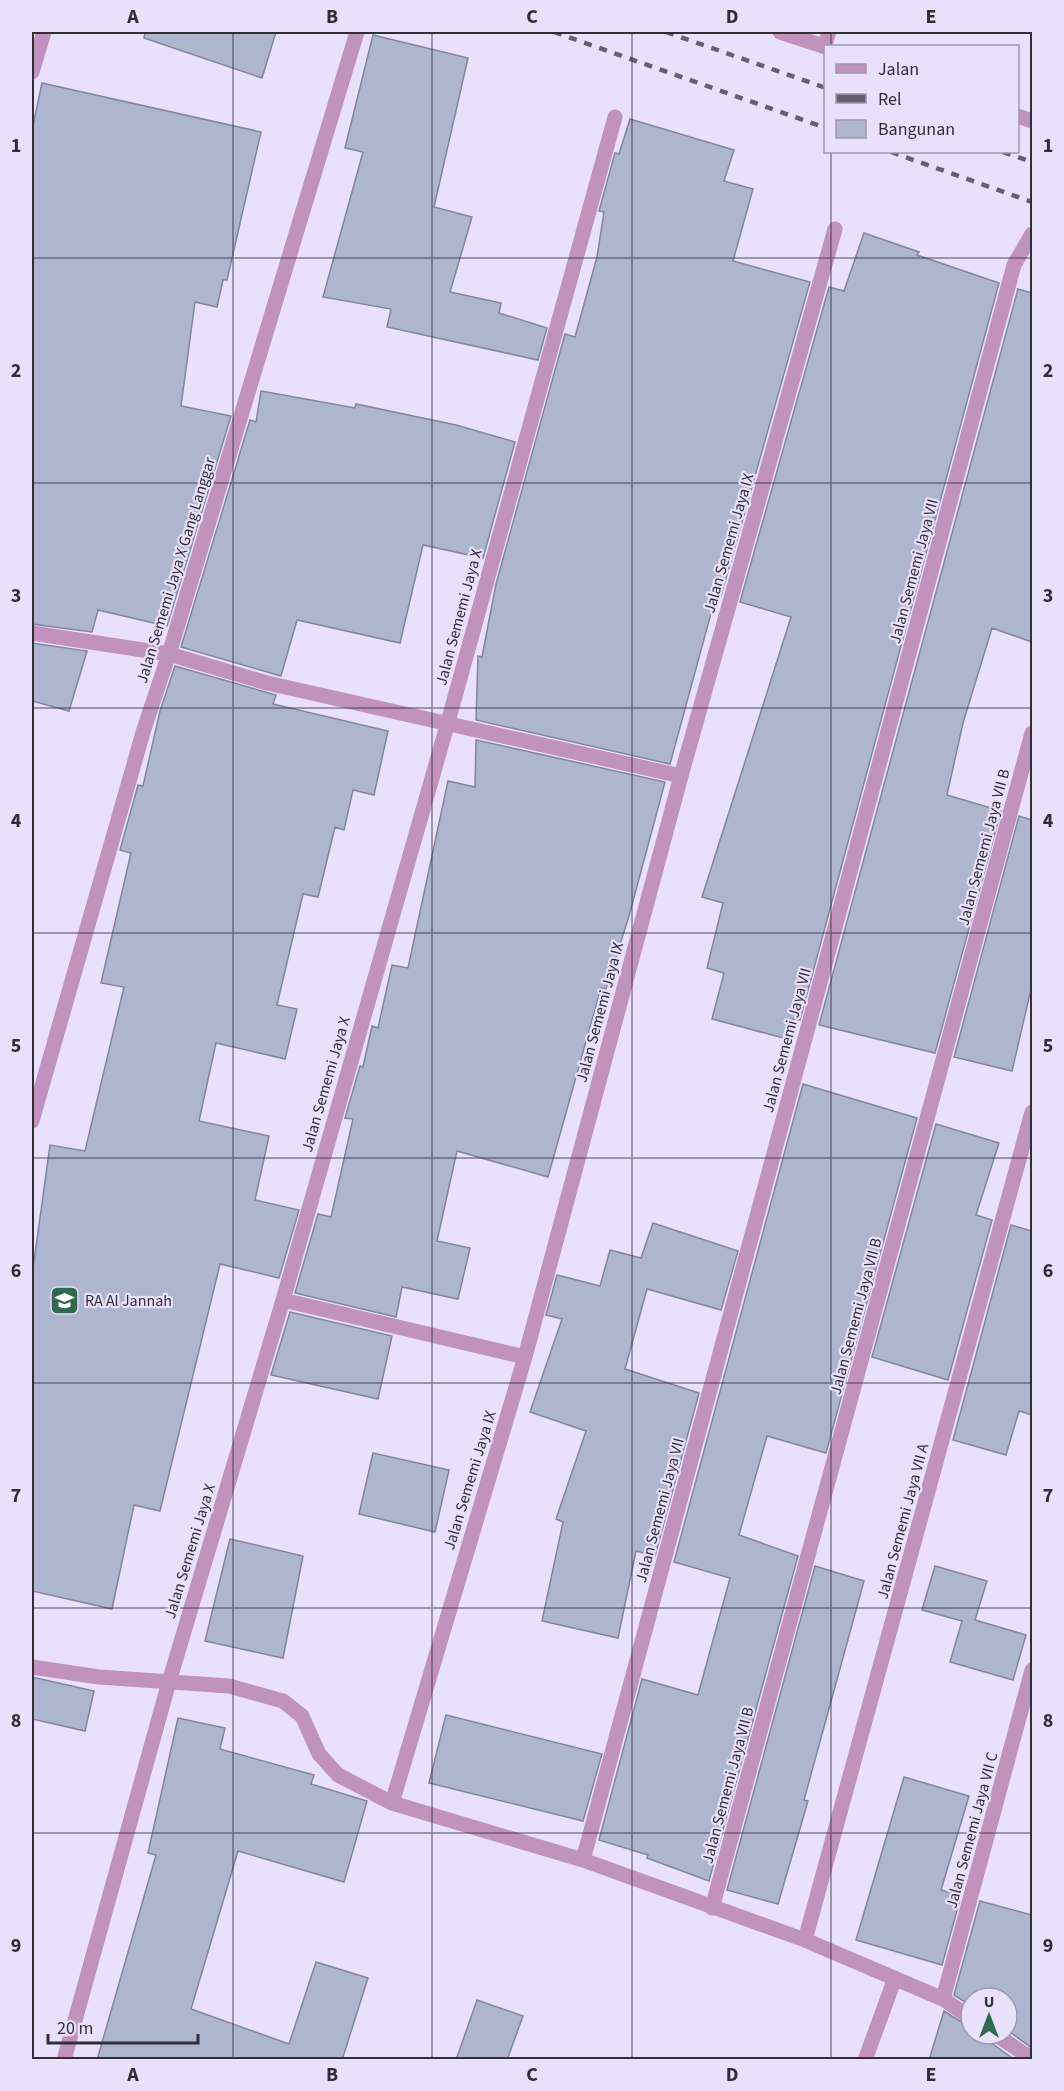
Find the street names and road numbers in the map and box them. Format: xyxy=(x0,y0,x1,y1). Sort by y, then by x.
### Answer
street label: Jalan Sememi Jaya X Gang Langgar xyxy=(131,454,221,686)
street label: Jalan Sememi Jaya IX xyxy=(698,471,759,616)
street label: Jalan Sememi Jaya VII xyxy=(884,497,944,646)
street label: Jalan Sememi Jaya X xyxy=(430,547,488,688)
street label: Jalan Sememi Jaya VII B xyxy=(952,767,1015,928)
street label: Jalan Sememi Jaya IX xyxy=(571,940,629,1085)
street label: Jalan Sememi Jaya VII xyxy=(757,966,817,1115)
street label: Jalan Sememi Jaya X xyxy=(296,1014,356,1155)
street label: Jalan Sememi Jaya VII B xyxy=(824,1236,887,1397)
street label: Jalan Sememi Jaya IX xyxy=(438,1408,502,1553)
street label: Jalan Sememi Jaya VII xyxy=(630,1436,690,1585)
street label: Jalan Sememi Jaya VII A xyxy=(872,1441,934,1602)
street label: Jalan Sememi Jaya X xyxy=(159,1481,221,1622)
street label: Jalan Sememi Jaya VII B xyxy=(696,1705,759,1866)
street label: Jalan Sememi Jaya VII C xyxy=(940,1750,1003,1911)

